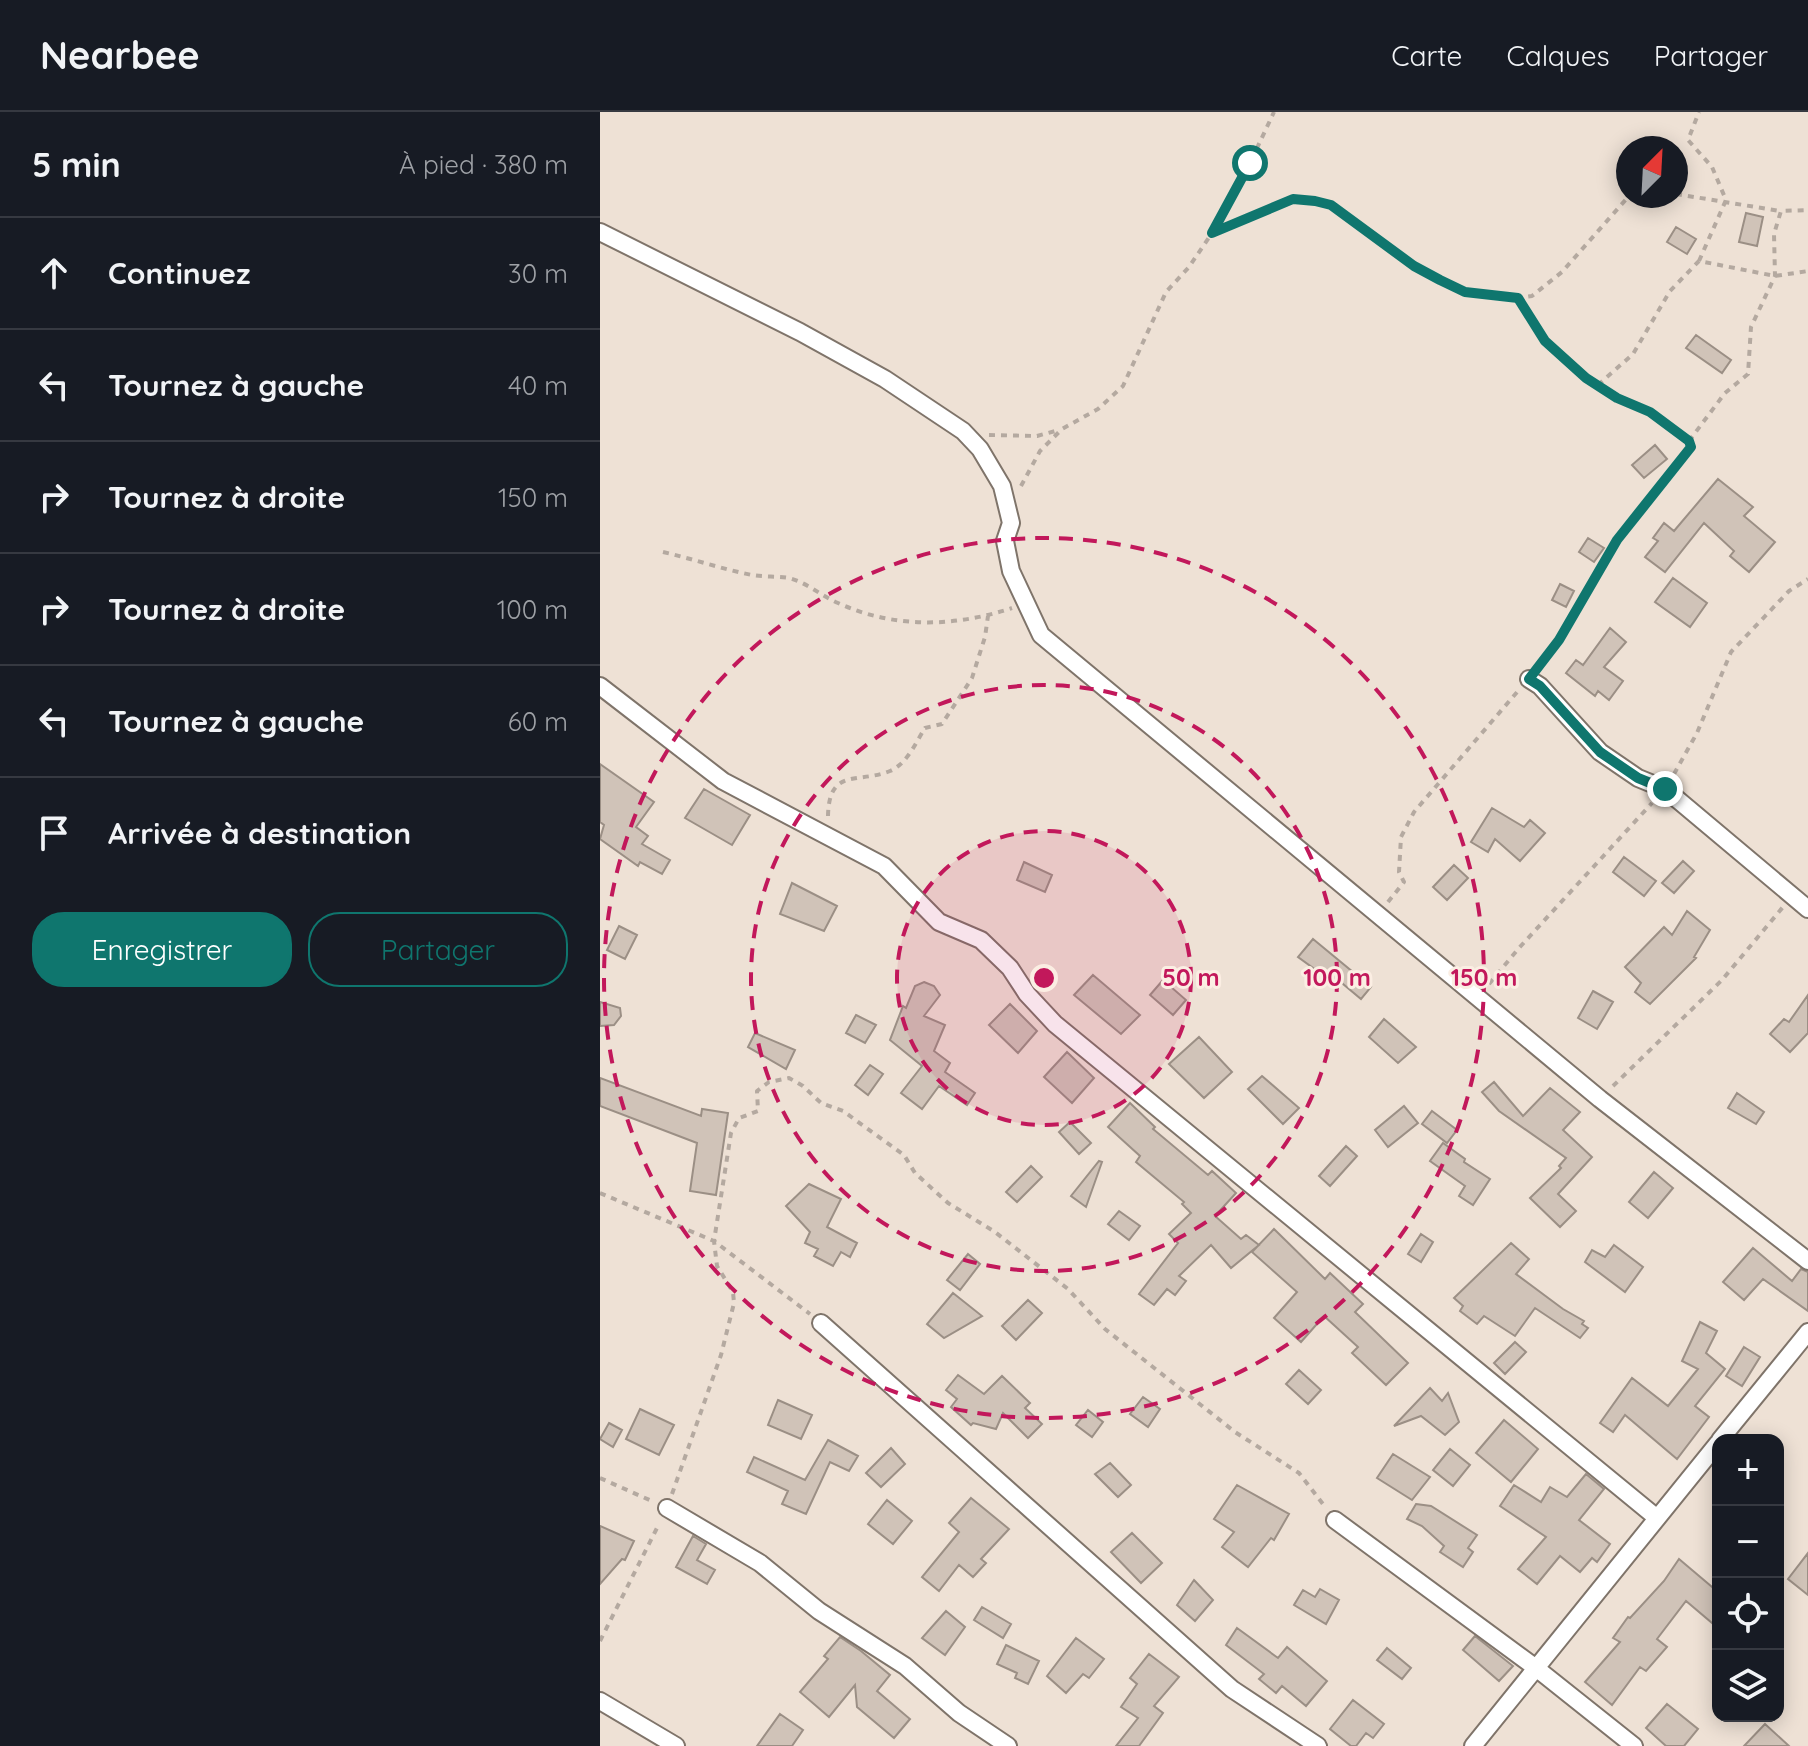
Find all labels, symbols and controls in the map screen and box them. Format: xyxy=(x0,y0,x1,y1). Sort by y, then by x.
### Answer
text: Nearbee xyxy=(40,31,200,79)
text: Carte xyxy=(1391,38,1462,73)
text: Calques xyxy=(1506,38,1610,73)
text: Partager xyxy=(1654,38,1768,73)
north arrow xyxy=(1616,136,1688,208)
text: 5 min xyxy=(32,143,121,186)
route start xyxy=(1232,145,1268,181)
text: À pied · 380 m xyxy=(399,148,568,181)
icon: ahead xyxy=(32,251,76,295)
text: Continuez xyxy=(108,254,250,292)
text: 30 m xyxy=(508,257,568,290)
icon: left xyxy=(32,363,76,407)
text: Tournez à gauche xyxy=(108,366,364,404)
text: 40 m xyxy=(508,369,568,402)
icon: right xyxy=(32,475,76,519)
text: Tournez à droite xyxy=(108,478,345,516)
text: 150 m xyxy=(498,481,568,514)
icon: right xyxy=(32,587,76,631)
text: Tournez à droite xyxy=(108,590,345,628)
text: 100 m xyxy=(497,593,568,626)
icon: left xyxy=(32,699,76,743)
text: Tournez à gauche xyxy=(108,702,364,740)
text: 60 m xyxy=(508,705,568,738)
route end xyxy=(1647,771,1683,807)
icon: arrive xyxy=(32,811,76,855)
text: Arrivée à destination xyxy=(108,814,411,852)
button: Enregistrer xyxy=(32,912,292,987)
button: Partager xyxy=(308,912,568,987)
text: 50 m xyxy=(1162,962,1220,992)
text: 100 m xyxy=(1303,962,1371,992)
text: 150 m xyxy=(1451,962,1517,992)
centre of rings xyxy=(1030,964,1058,992)
map controls xyxy=(1712,1434,1784,1722)
button: + xyxy=(1712,1434,1784,1506)
button: − xyxy=(1712,1506,1784,1578)
button: locate xyxy=(1712,1578,1784,1650)
button: layers xyxy=(1712,1650,1784,1722)

